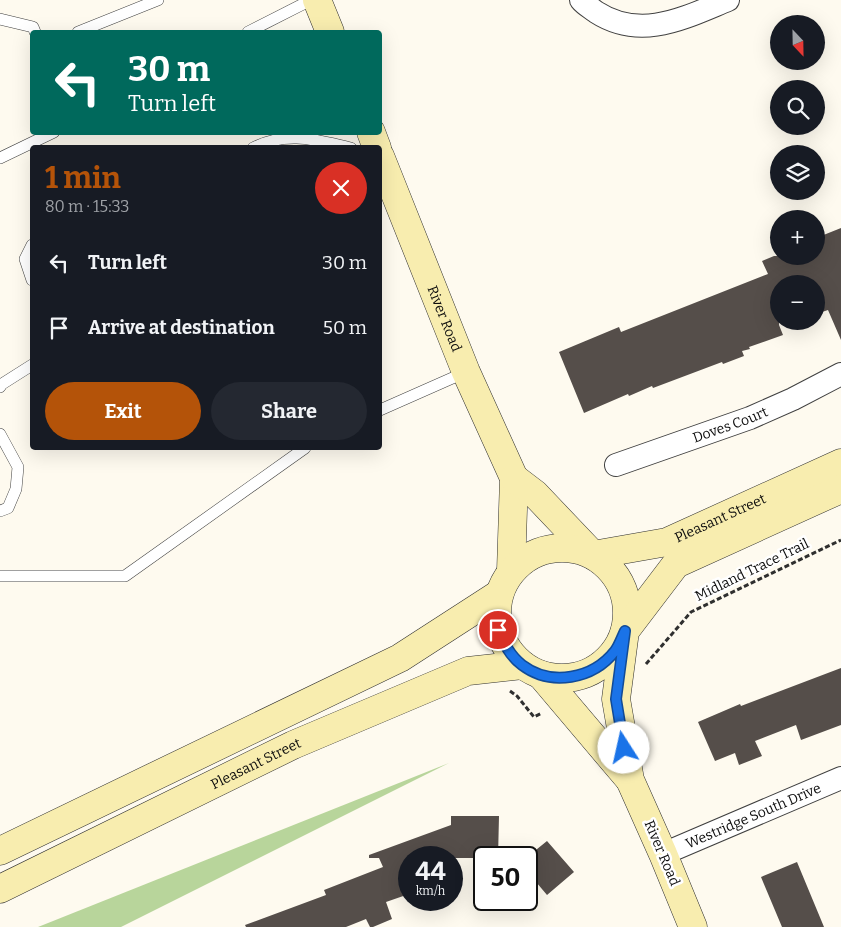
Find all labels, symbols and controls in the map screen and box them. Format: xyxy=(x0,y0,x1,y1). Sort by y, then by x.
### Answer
north arrow xyxy=(770,15,825,70)
map controls xyxy=(770,15,825,330)
text: 30 m xyxy=(128,48,210,90)
icon: left xyxy=(45,50,110,115)
button: search xyxy=(770,80,825,135)
text: Turn left xyxy=(128,90,216,117)
button: layers xyxy=(770,145,825,200)
text: 1 min xyxy=(45,160,121,196)
button: close xyxy=(315,162,367,214)
text: 80 m · 15:33 xyxy=(45,197,129,216)
button: + xyxy=(770,210,825,265)
icon: left xyxy=(45,249,73,277)
text: Turn left xyxy=(88,251,167,274)
text: 30 m xyxy=(322,251,367,274)
button: − xyxy=(770,275,825,330)
street label: River Road xyxy=(424,283,466,354)
icon: arrive xyxy=(45,314,73,342)
text: Arrive at destination xyxy=(88,316,275,339)
text: 50 m xyxy=(323,316,367,339)
button: Exit xyxy=(45,382,201,440)
button: Share xyxy=(211,382,367,440)
street label: Doves Court xyxy=(690,403,770,446)
street label: Pleasant Street xyxy=(672,490,768,546)
street label: Midland Trace Trail xyxy=(692,535,812,605)
pin xyxy=(477,609,519,651)
icon: arrive xyxy=(484,616,512,644)
position arrow xyxy=(597,721,649,773)
street label: Pleasant Street xyxy=(208,734,303,793)
street label: Westridge South Drive xyxy=(683,779,823,852)
street label: River Road xyxy=(641,818,683,888)
speed limit sign: 50 xyxy=(473,846,538,911)
text: 44 xyxy=(415,857,446,887)
text: km/h xyxy=(416,884,445,898)

